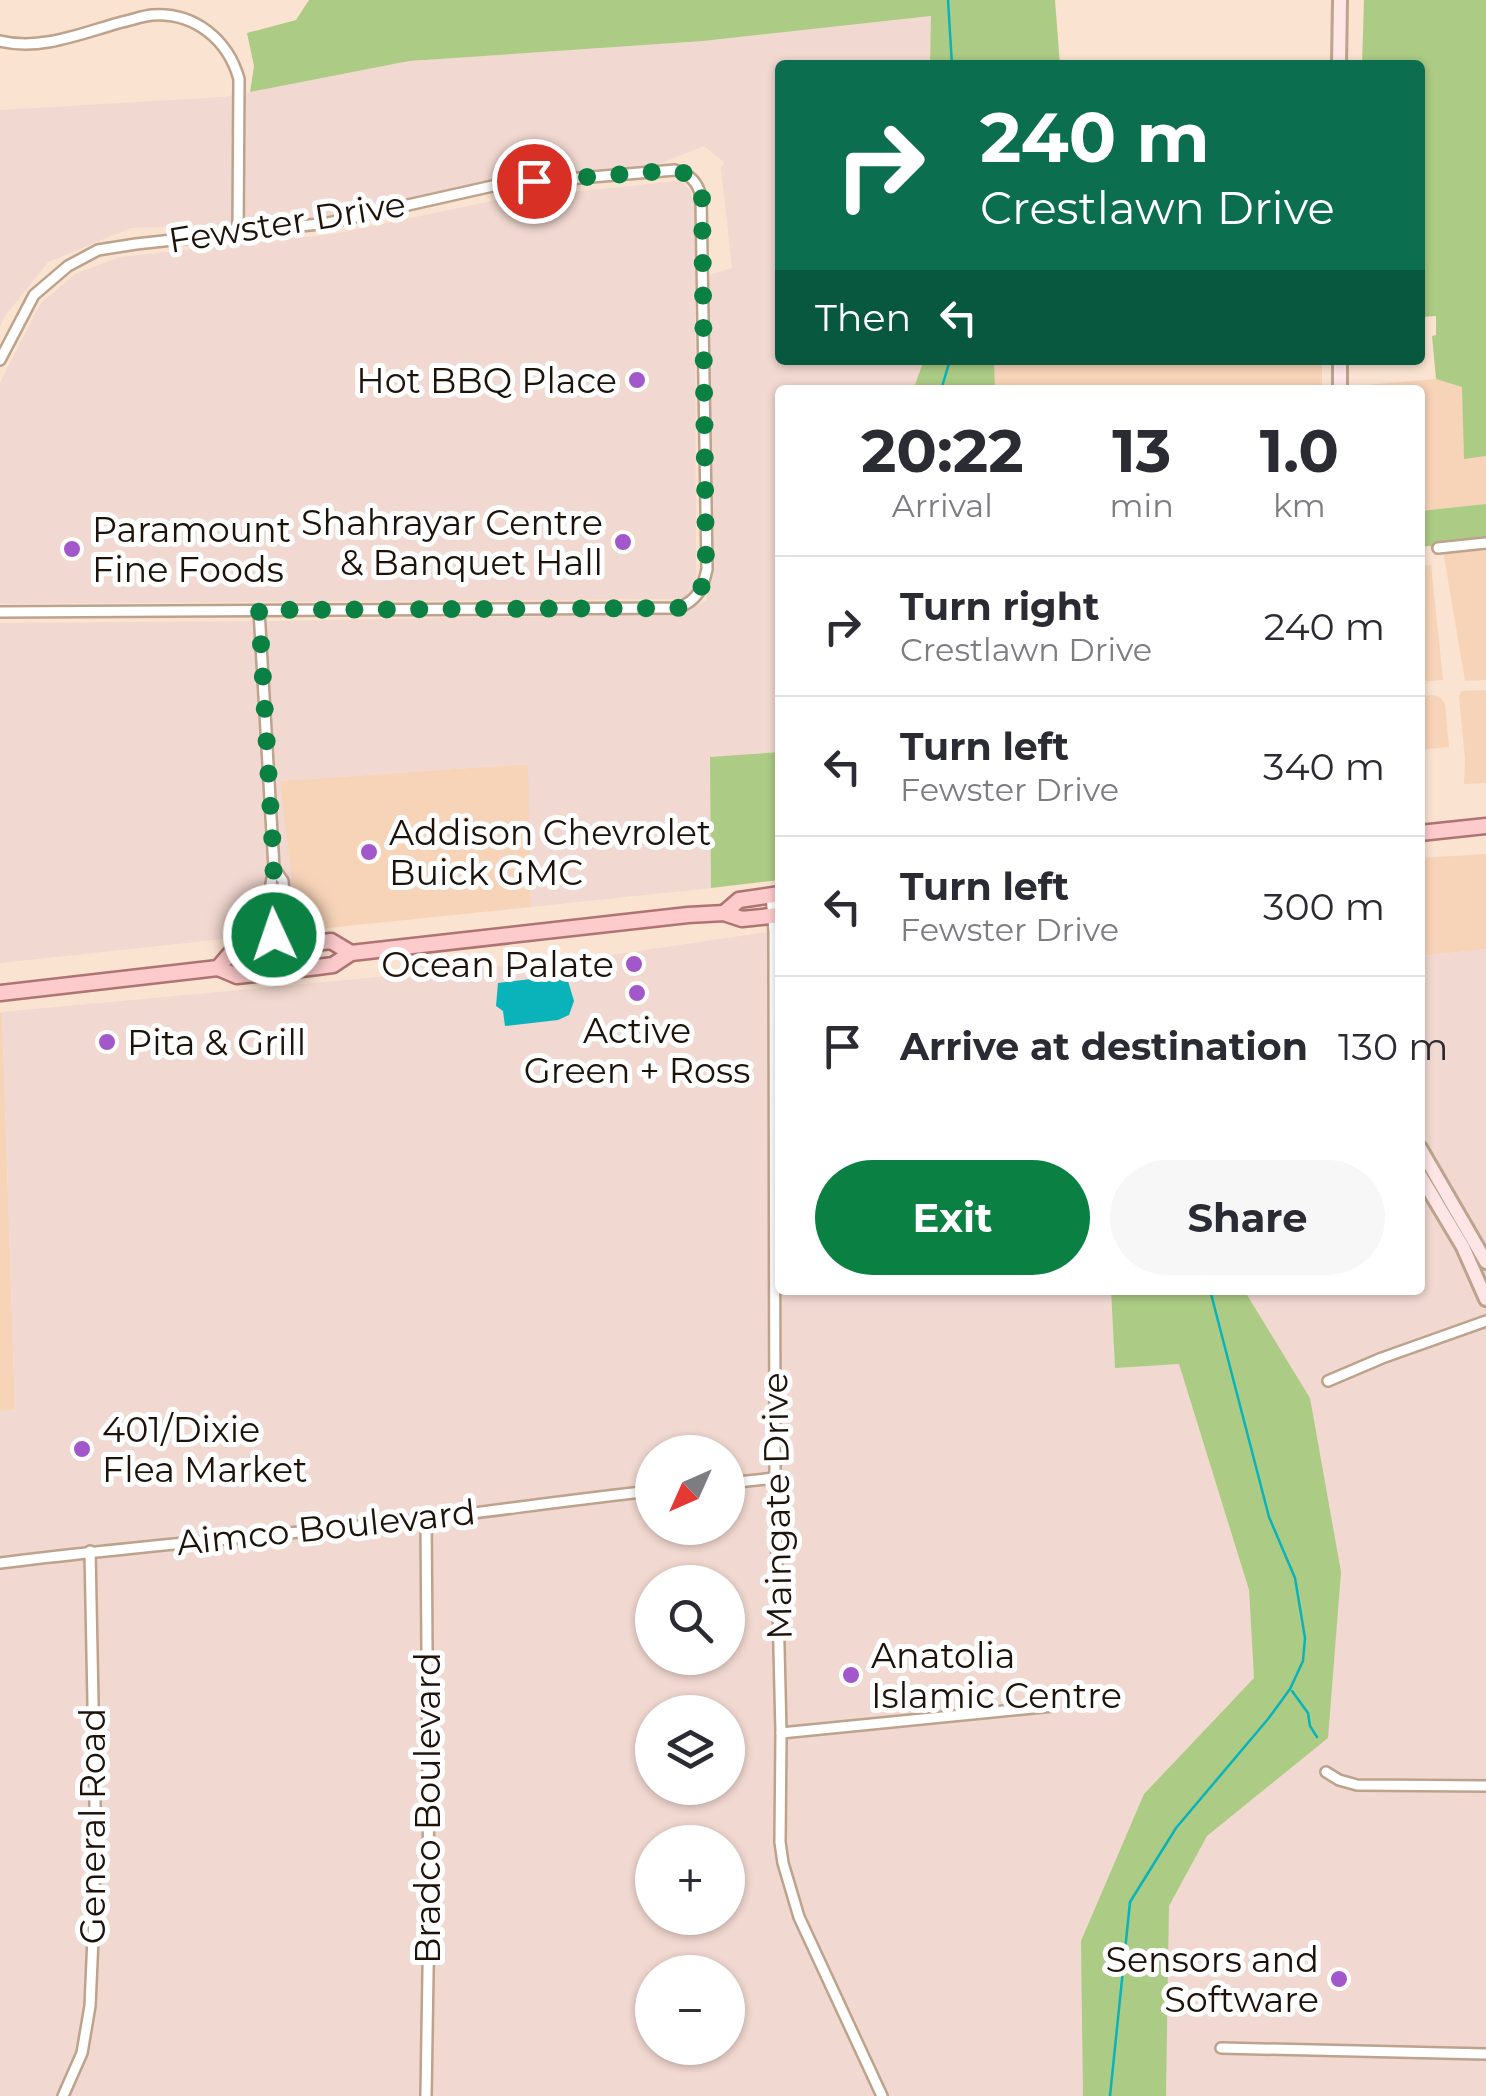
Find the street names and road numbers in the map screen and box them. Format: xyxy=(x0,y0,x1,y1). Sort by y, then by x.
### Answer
street label: Fewster Drive xyxy=(165,182,409,262)
street label: Maingate Drive xyxy=(753,1372,801,1640)
street label: Aimco Boulevard xyxy=(174,1490,478,1564)
street label: Bradco Boulevard xyxy=(406,1652,449,1964)
street label: General Road xyxy=(71,1708,114,1944)

